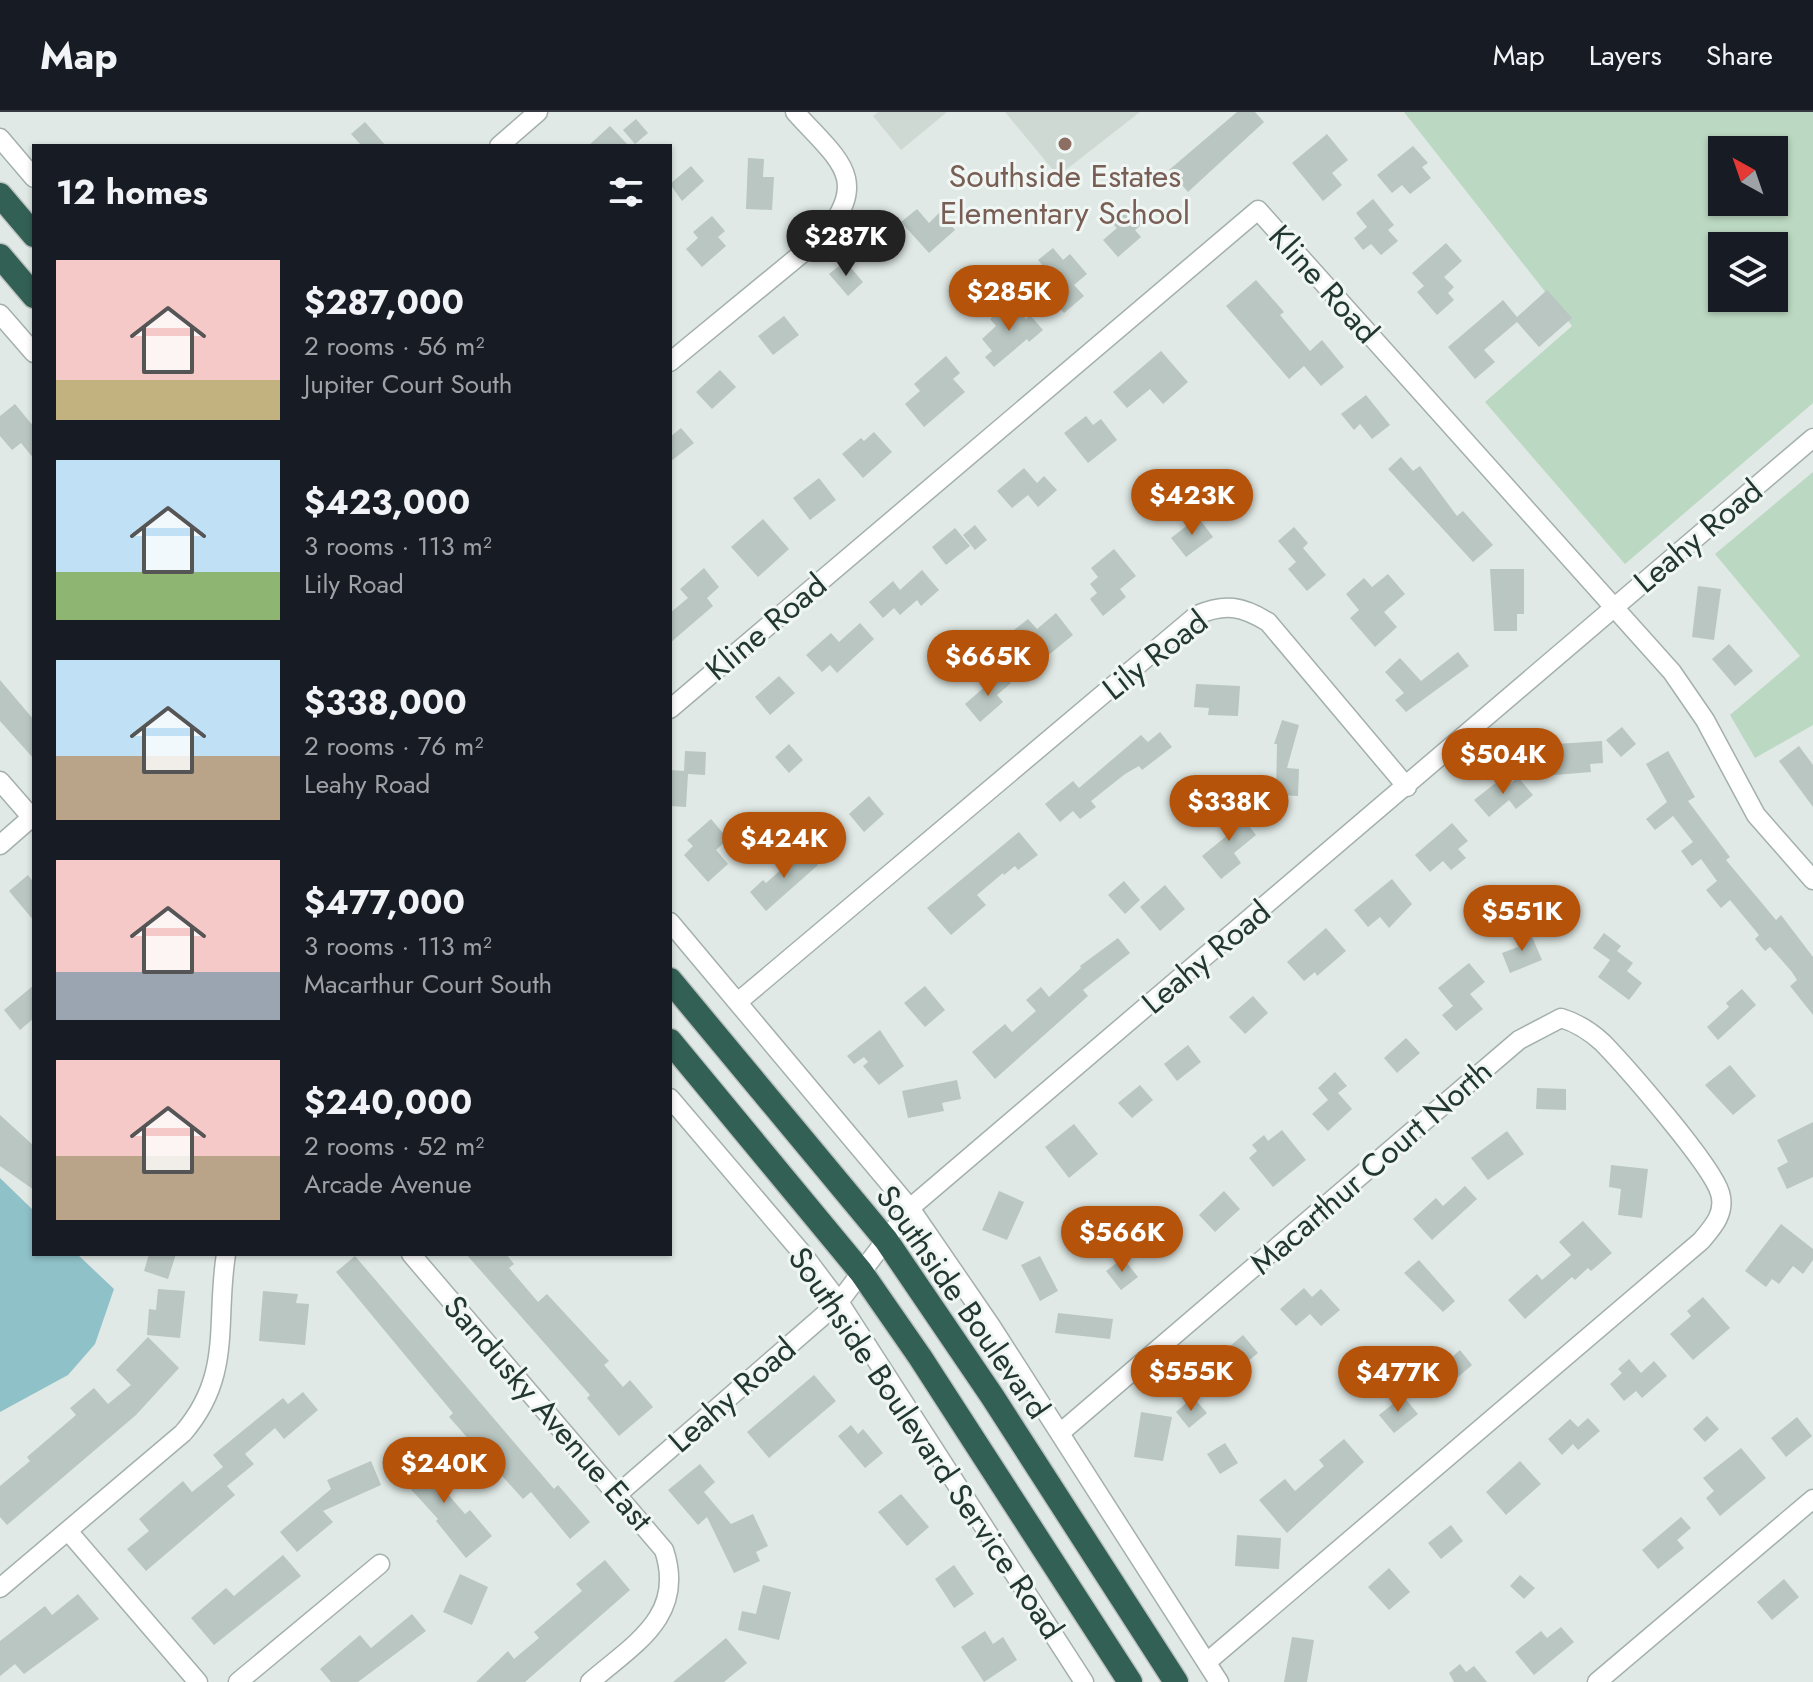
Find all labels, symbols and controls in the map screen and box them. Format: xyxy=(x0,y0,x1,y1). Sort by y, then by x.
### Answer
text: Map xyxy=(40,28,118,83)
text: Map xyxy=(1493,35,1545,76)
text: Layers xyxy=(1589,35,1662,76)
text: Share xyxy=(1706,35,1773,76)
marker: Southside Estates Elementary School xyxy=(1056,135,1074,153)
north arrow xyxy=(1708,136,1788,216)
map controls xyxy=(1708,136,1788,312)
place label: Southside Estates Elementary School xyxy=(940,153,1190,236)
text: 12 homes xyxy=(56,168,208,217)
icon: filters xyxy=(604,170,648,214)
pin: $287K xyxy=(790,210,902,278)
street label: Kline Road xyxy=(1258,214,1390,354)
text: $287K xyxy=(805,217,888,255)
button: layers xyxy=(1708,232,1788,312)
pin: $285K xyxy=(953,265,1065,333)
text: $285K xyxy=(967,272,1051,310)
text: $287,000 xyxy=(304,278,464,327)
icon: home xyxy=(120,292,216,388)
text: 2 rooms · 56 m² xyxy=(304,327,484,365)
text: Jupiter Court South xyxy=(304,365,512,403)
street label: Leahy Road xyxy=(1624,468,1772,604)
pin: $423K xyxy=(1136,469,1248,537)
text: $423K xyxy=(1149,476,1235,514)
text: $423,000 xyxy=(304,478,470,527)
icon: home xyxy=(120,492,216,588)
text: 3 rooms · 113 m² xyxy=(304,527,492,565)
street label: Kline Road xyxy=(695,563,837,691)
text: Lily Road xyxy=(304,565,404,603)
street label: Lily Road xyxy=(1092,599,1218,711)
pin: $665K xyxy=(932,630,1044,698)
text: $665K xyxy=(945,637,1031,675)
text: $338,000 xyxy=(304,678,467,727)
icon: home xyxy=(120,692,216,788)
text: 2 rooms · 76 m² xyxy=(304,727,483,765)
pin: $504K xyxy=(1447,728,1559,796)
text: $504K xyxy=(1460,735,1546,773)
text: Leahy Road xyxy=(304,765,430,803)
pin: $338K xyxy=(1173,775,1285,843)
text: $338K xyxy=(1188,782,1270,820)
pin: $424K xyxy=(728,812,840,880)
text: $424K xyxy=(740,819,828,857)
text: $477,000 xyxy=(304,878,465,927)
pin: $551K xyxy=(1466,885,1578,953)
street label: Leahy Road xyxy=(1132,889,1280,1025)
icon: home xyxy=(120,892,216,988)
text: $551K xyxy=(1481,892,1563,930)
text: 3 rooms · 113 m² xyxy=(304,927,492,965)
text: Macarthur Court South xyxy=(304,965,552,1003)
street label: Macarthur Court North xyxy=(1240,1049,1502,1285)
text: $240,000 xyxy=(304,1078,472,1127)
icon: home xyxy=(120,1092,216,1188)
text: 2 rooms · 52 m² xyxy=(304,1127,484,1165)
text: Arcade Avenue xyxy=(304,1165,472,1203)
street label: Southside Boulevard xyxy=(865,1176,1061,1428)
pin: $566K xyxy=(1066,1206,1178,1274)
text: $566K xyxy=(1079,1213,1165,1251)
street label: Southside Boulevard Service Road xyxy=(777,1238,1075,1648)
street label: Sandusky Avenue East xyxy=(433,1285,664,1541)
street label: Leahy Road xyxy=(658,1327,806,1463)
pin: $555K xyxy=(1135,1345,1247,1413)
pin: $477K xyxy=(1342,1346,1454,1414)
text: $555K xyxy=(1149,1352,1233,1390)
text: $477K xyxy=(1356,1353,1440,1391)
pin: $240K xyxy=(388,1437,500,1505)
text: $240K xyxy=(401,1444,487,1482)

